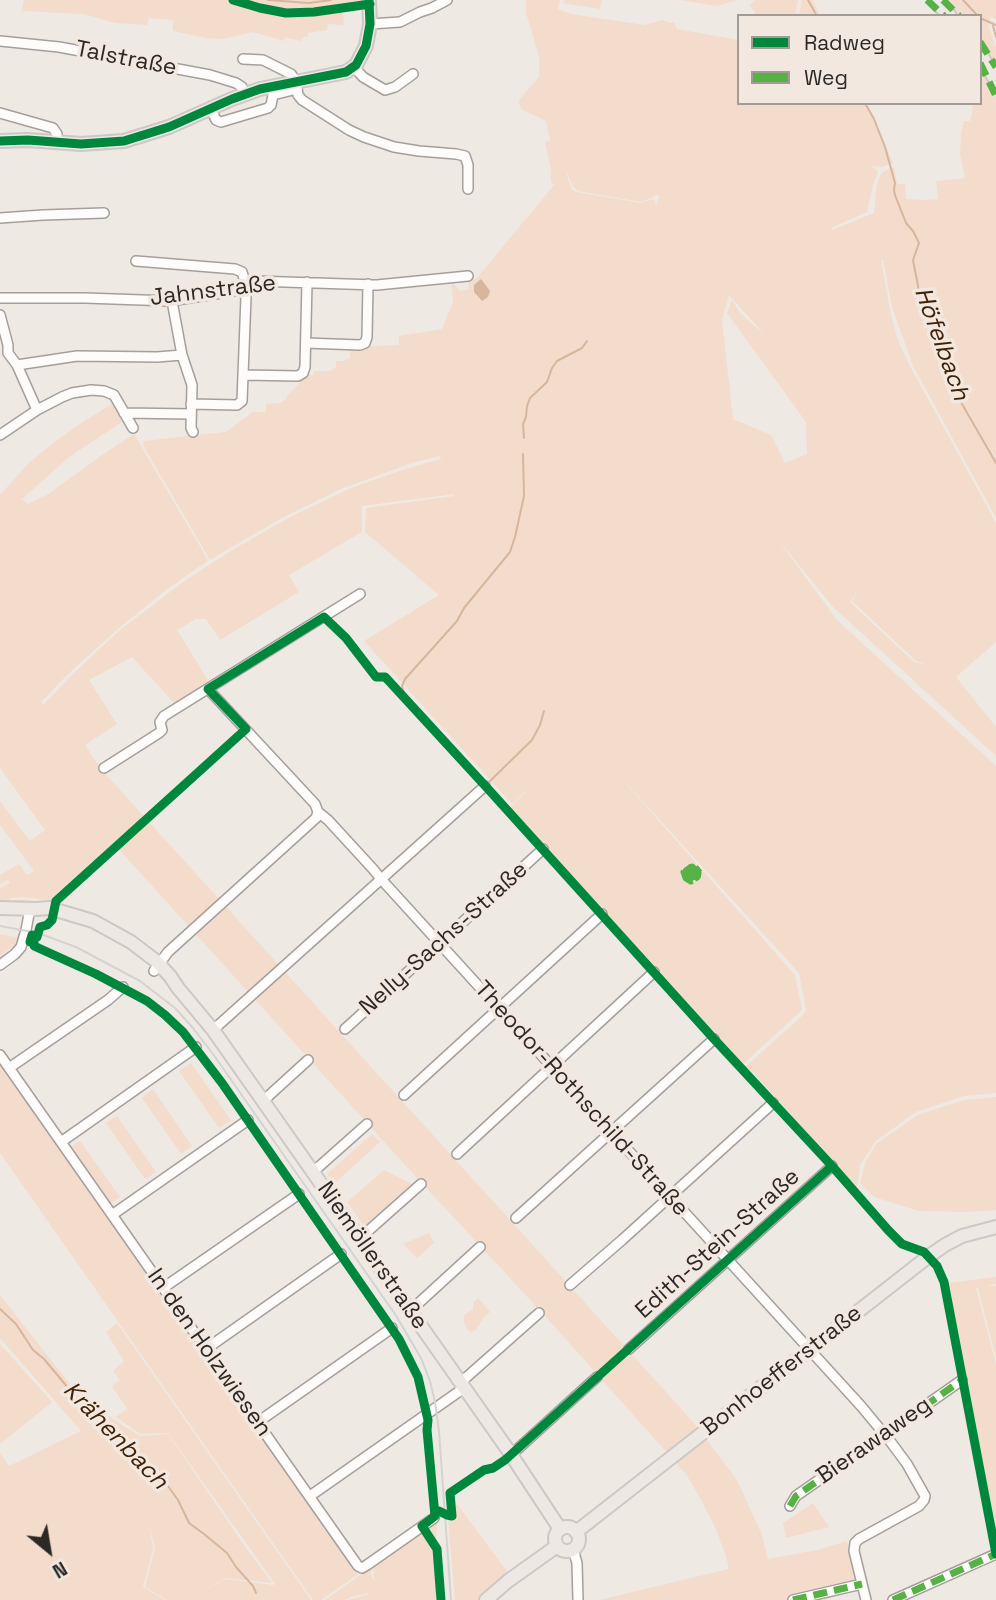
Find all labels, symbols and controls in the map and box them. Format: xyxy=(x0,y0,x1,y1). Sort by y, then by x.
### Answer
legend xyxy=(737,14,982,105)
text: Radweg xyxy=(804,29,885,56)
street label: Talstraße xyxy=(73,36,179,82)
text: Weg xyxy=(804,64,848,91)
street label: Jahnstraße xyxy=(149,270,277,312)
water label: Höfelbach xyxy=(907,284,975,404)
street label: Nelly-Sachs-Straße xyxy=(354,856,534,1022)
street label: Theodor-Rothschild-Straße xyxy=(468,976,694,1222)
street label: Edith-Stein-Straße xyxy=(630,1163,806,1325)
street label: Niemöllerstraße xyxy=(311,1177,433,1335)
street label: In den Holzwiesen xyxy=(141,1264,277,1442)
street label: Bonhoefferstraße xyxy=(696,1300,868,1442)
water label: Krähenbach xyxy=(56,1376,174,1496)
street label: Bierawaweg xyxy=(811,1391,937,1491)
north arrow xyxy=(14,1516,84,1586)
text: N xyxy=(48,1556,72,1584)

